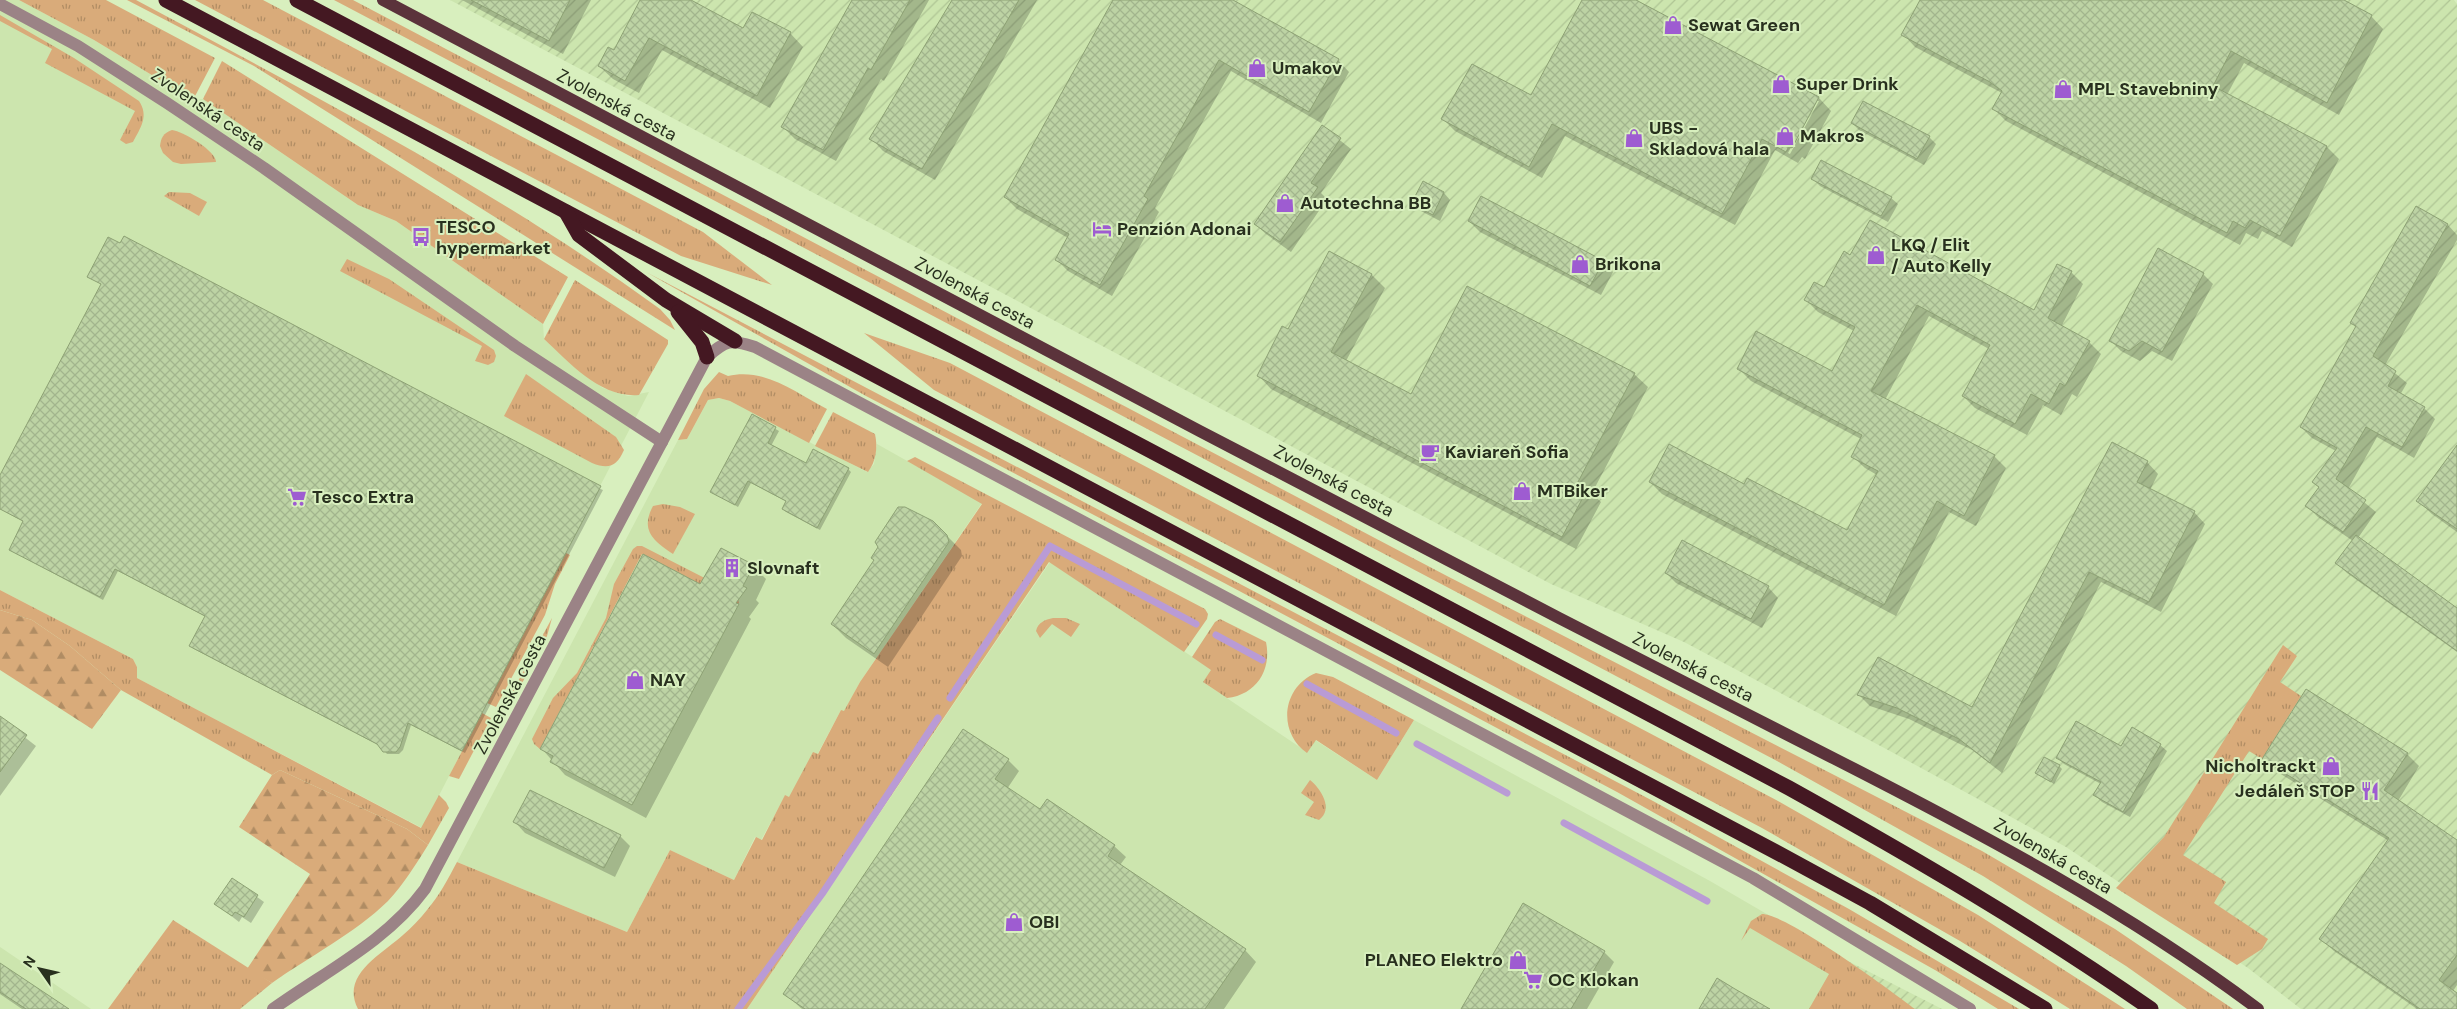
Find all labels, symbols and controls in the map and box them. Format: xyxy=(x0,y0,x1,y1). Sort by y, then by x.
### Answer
place label: Sewat Green xyxy=(1688,13,1800,37)
shop icon: Sewat Green xyxy=(1662,14,1684,36)
place label: Umakov xyxy=(1272,56,1342,80)
shop icon: Umakov xyxy=(1246,57,1268,79)
street label: Zvolenská cesta xyxy=(146,63,270,157)
street label: Zvolenská cesta xyxy=(553,63,681,147)
place label: Super Drink xyxy=(1796,72,1899,96)
shop icon: Super Drink xyxy=(1770,73,1792,95)
place label: MPL Stavebniny xyxy=(2078,77,2218,101)
shop icon: MPL Stavebniny xyxy=(2052,78,2074,100)
place label: UBS - Skladová hala xyxy=(1649,116,1769,161)
place label: Makros xyxy=(1800,124,1865,148)
shop icon: Makros xyxy=(1774,125,1796,147)
shop icon: UBS - Skladová hala xyxy=(1623,127,1645,149)
place label: Autotechna BB xyxy=(1300,191,1431,215)
shop icon: Autotechna BB xyxy=(1274,192,1296,214)
place label: TESCO hypermarket xyxy=(436,215,551,260)
place label: Penzión Adonai xyxy=(1117,217,1251,241)
hotel icon: Penzión Adonai xyxy=(1091,218,1113,240)
bus stop icon: TESCO hypermarket xyxy=(410,226,432,248)
place label: LKQ / Elit / Auto Kelly xyxy=(1891,233,1992,278)
shop icon: LKQ / Elit / Auto Kelly xyxy=(1865,244,1887,266)
street label: Zvolenská cesta xyxy=(911,251,1039,335)
place label: Brikona xyxy=(1595,252,1661,276)
shop icon: Brikona xyxy=(1569,253,1591,275)
street label: Zvolenská cesta xyxy=(1270,439,1398,523)
place label: Kaviareň Sofia xyxy=(1445,440,1569,464)
cafe icon: Kaviareň Sofia xyxy=(1419,441,1441,463)
place label: MTBiker xyxy=(1537,479,1608,503)
shop icon: MTBiker xyxy=(1511,480,1533,502)
place label: Tesco Extra xyxy=(312,485,414,509)
supermarket icon: Tesco Extra xyxy=(286,486,308,508)
place label: Slovnaft xyxy=(747,556,820,580)
building icon: Slovnaft xyxy=(721,557,743,579)
street label: Zvolenská cesta xyxy=(1628,626,1758,708)
street label: Zvolenská cesta xyxy=(468,630,552,758)
place label: NAY xyxy=(650,668,686,692)
shop icon: NAY xyxy=(624,669,646,691)
place label: Nicholtrackt xyxy=(2205,754,2316,778)
shop icon: Nicholtrackt xyxy=(2320,755,2342,777)
place label: Jedáleň STOP xyxy=(2235,779,2355,803)
restaurant icon: Jedáleň STOP xyxy=(2359,780,2381,802)
street label: Zvolenská cesta xyxy=(1990,812,2116,900)
place label: OBI xyxy=(1029,910,1060,934)
shop icon: OBI xyxy=(1003,911,1025,933)
north arrow xyxy=(15,944,65,994)
place label: PLANEO Elektro xyxy=(1365,948,1503,972)
shop icon: PLANEO Elektro xyxy=(1507,949,1529,971)
text: N xyxy=(19,952,40,971)
place label: OC Klokan xyxy=(1548,968,1639,992)
supermarket icon: OC Klokan xyxy=(1522,969,1544,991)

